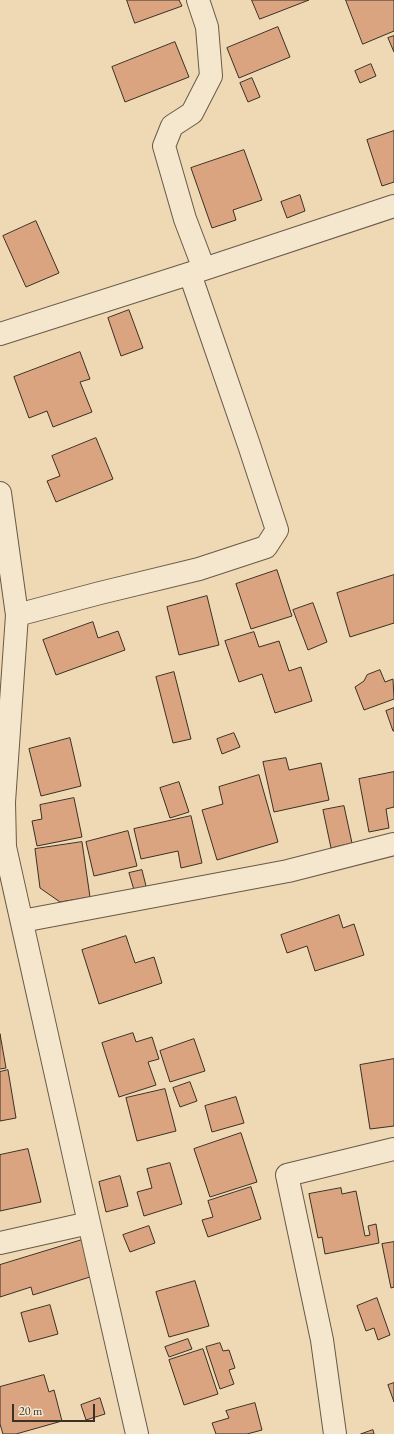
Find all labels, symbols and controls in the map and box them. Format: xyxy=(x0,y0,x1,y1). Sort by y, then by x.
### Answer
scale bar xyxy=(14,1396,97,1422)
text: 20 m xyxy=(19,1403,42,1419)

